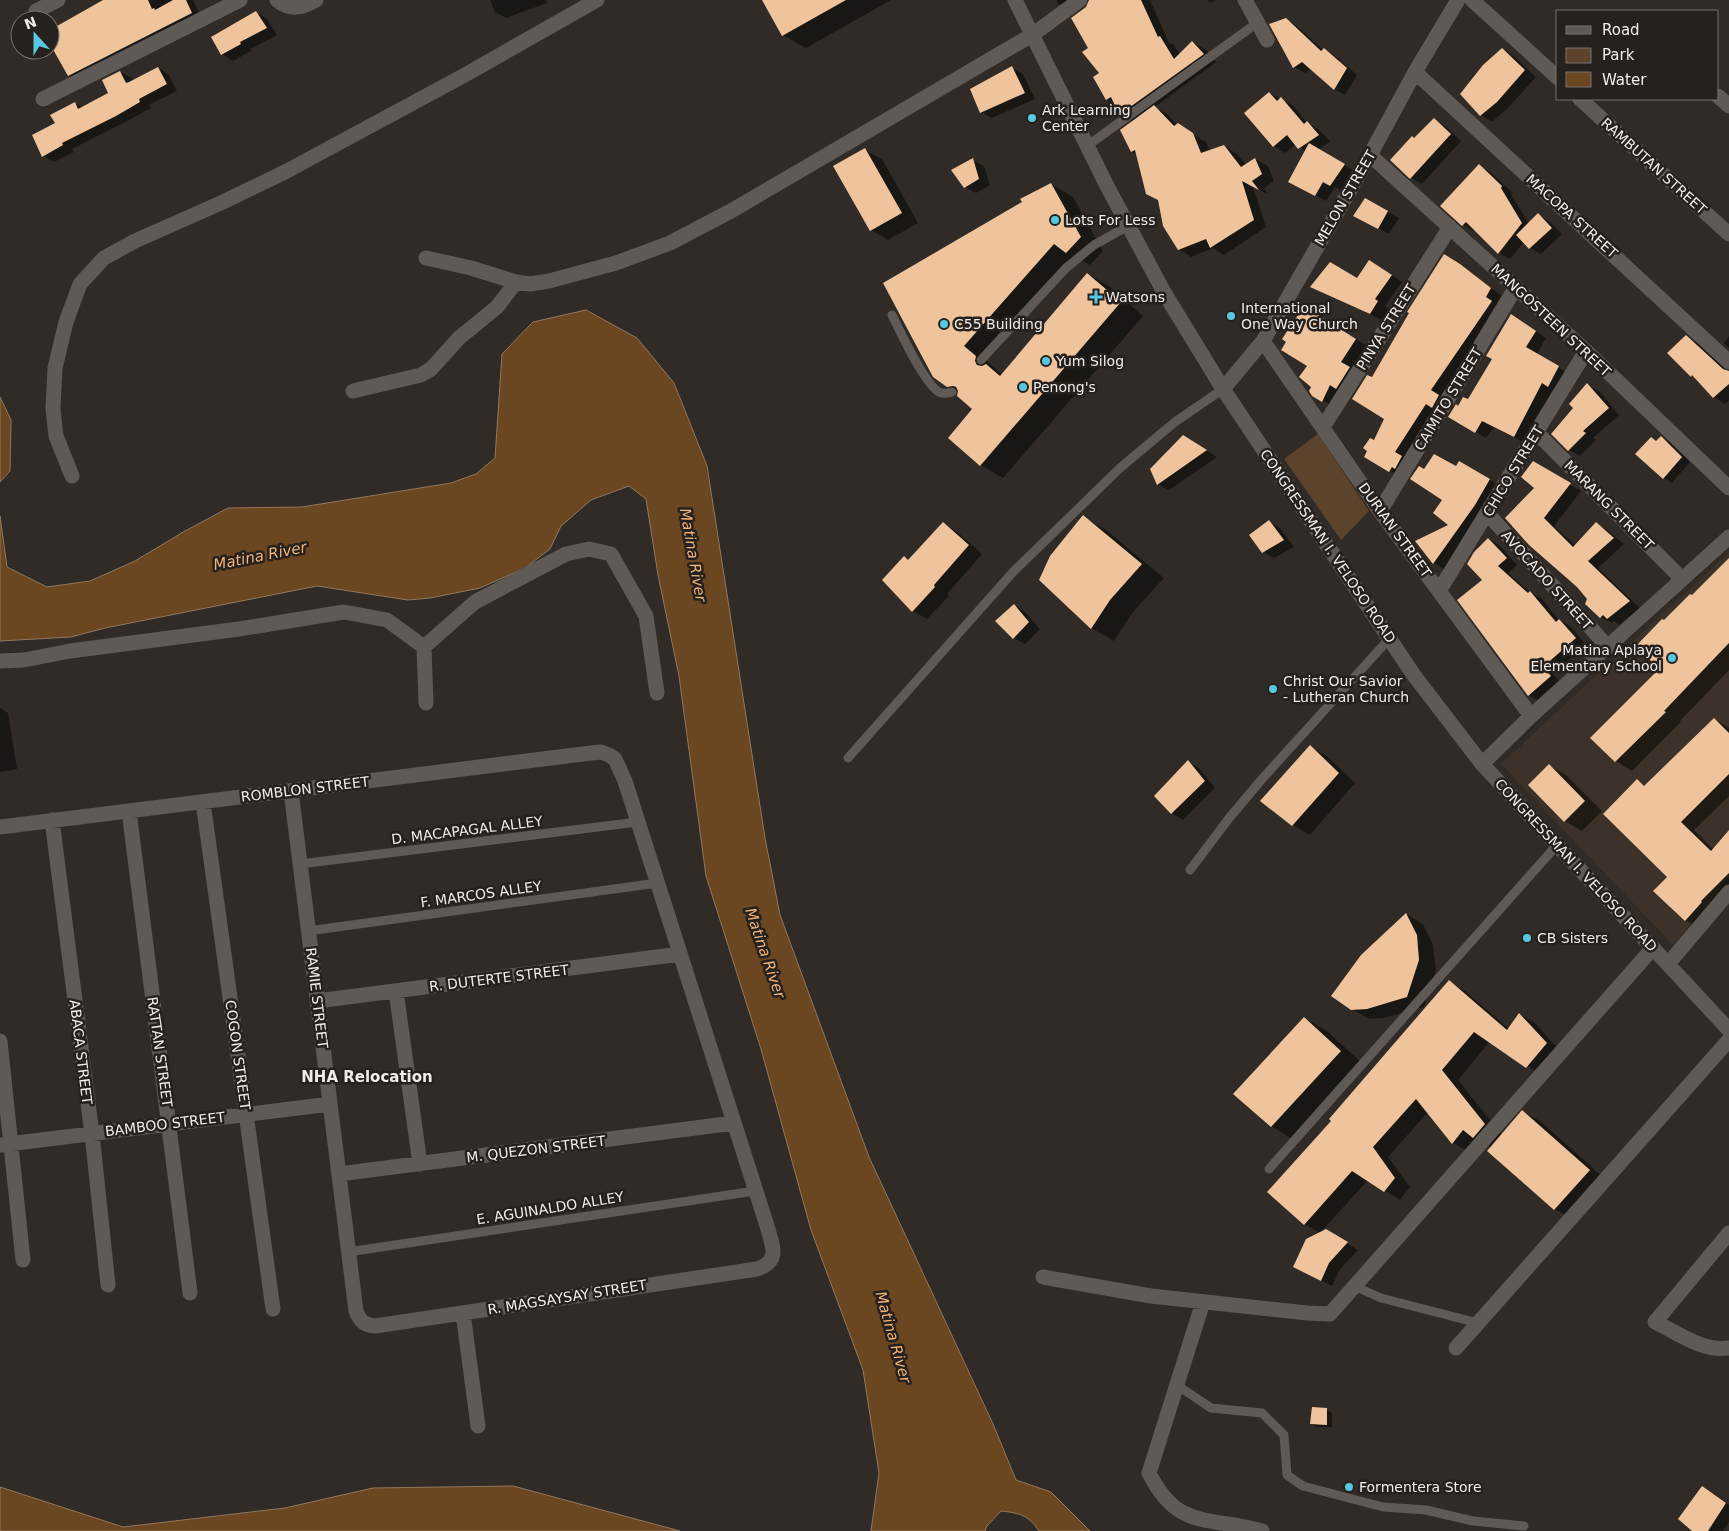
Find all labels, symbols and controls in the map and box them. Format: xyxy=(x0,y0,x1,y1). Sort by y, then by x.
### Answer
north arrow xyxy=(10,10,60,60)
legend xyxy=(1556,10,1719,100)
text: N xyxy=(22,13,39,32)
text: Road xyxy=(1602,21,1640,39)
text: Park xyxy=(1602,46,1635,64)
text: Water xyxy=(1602,71,1647,89)
place label: Ark Learning Center xyxy=(1042,102,1131,134)
marker: Ark Learning Center xyxy=(1026,112,1038,124)
street label: RAMBUTAN STREET xyxy=(1598,115,1710,218)
street label: MELON STREET xyxy=(1311,147,1379,249)
street label: MACOPA STREET xyxy=(1523,171,1621,261)
place label: Lots For Less xyxy=(1065,212,1155,228)
marker: Lots For Less xyxy=(1049,214,1061,226)
street label: MANGOSTEEN STREET xyxy=(1488,260,1614,380)
street label: PINYA STREET xyxy=(1353,281,1419,373)
place label: Watsons xyxy=(1106,289,1165,305)
marker: Watsons xyxy=(1090,291,1102,303)
place label: International One Way Church xyxy=(1241,300,1358,332)
marker: International One Way Church xyxy=(1225,310,1237,322)
place label: C55 Building xyxy=(954,316,1043,332)
marker: C55 Building xyxy=(938,318,950,330)
street label: CAIMITO STREET xyxy=(1411,344,1485,453)
place label: Yum Silog xyxy=(1055,353,1124,369)
marker: Yum Silog xyxy=(1040,355,1052,367)
place label: Penong's xyxy=(1033,379,1096,395)
marker: Penong's xyxy=(1017,381,1029,393)
street label: CHICO STREET xyxy=(1480,422,1547,519)
street label: CONGRESSMAN I. VELOSO ROAD xyxy=(1257,446,1399,646)
street label: MARANG STREET xyxy=(1561,457,1657,553)
street label: DURIAN STREET xyxy=(1355,480,1435,581)
water label: Matina River xyxy=(676,507,710,604)
street label: AVOCADO STREET xyxy=(1498,527,1596,633)
water label: Matina River xyxy=(212,538,309,574)
place label: Matina Aplaya Elementary School xyxy=(1530,642,1662,674)
marker: Matina Aplaya Elementary School xyxy=(1666,652,1678,664)
place label: Christ Our Savior - Lutheran Church xyxy=(1283,673,1409,705)
marker: Christ Our Savior - Lutheran Church xyxy=(1267,683,1279,695)
street label: ROMBLON STREET xyxy=(240,773,370,805)
street label: CONGRESSMAN I. VELOSO ROAD xyxy=(1492,775,1660,955)
street label: D. MACAPAGAL ALLEY xyxy=(390,813,544,847)
street label: F. MARCOS ALLEY xyxy=(419,878,543,910)
water label: Matina River xyxy=(741,905,789,1001)
place label: CB Sisters xyxy=(1537,930,1608,946)
marker: CB Sisters xyxy=(1521,932,1533,944)
street label: RAMIE STREET xyxy=(303,947,331,1050)
street label: R. DUTERTE STREET xyxy=(428,961,570,995)
street label: RATTAN STREET xyxy=(144,996,176,1109)
street label: ABACA STREET xyxy=(67,999,95,1106)
street label: COGON STREET xyxy=(222,999,254,1112)
district label: NHA Relocation xyxy=(301,1068,433,1086)
street label: BAMBOO STREET xyxy=(104,1109,226,1139)
street label: M. QUEZON STREET xyxy=(466,1132,607,1165)
street label: E. AGUINALDO ALLEY xyxy=(475,1188,625,1228)
street label: R. MAGSAYSAY STREET xyxy=(486,1276,648,1317)
water label: Matina River xyxy=(871,1289,915,1386)
place label: Formentera Store xyxy=(1359,1479,1482,1495)
marker: Formentera Store xyxy=(1343,1481,1355,1493)

